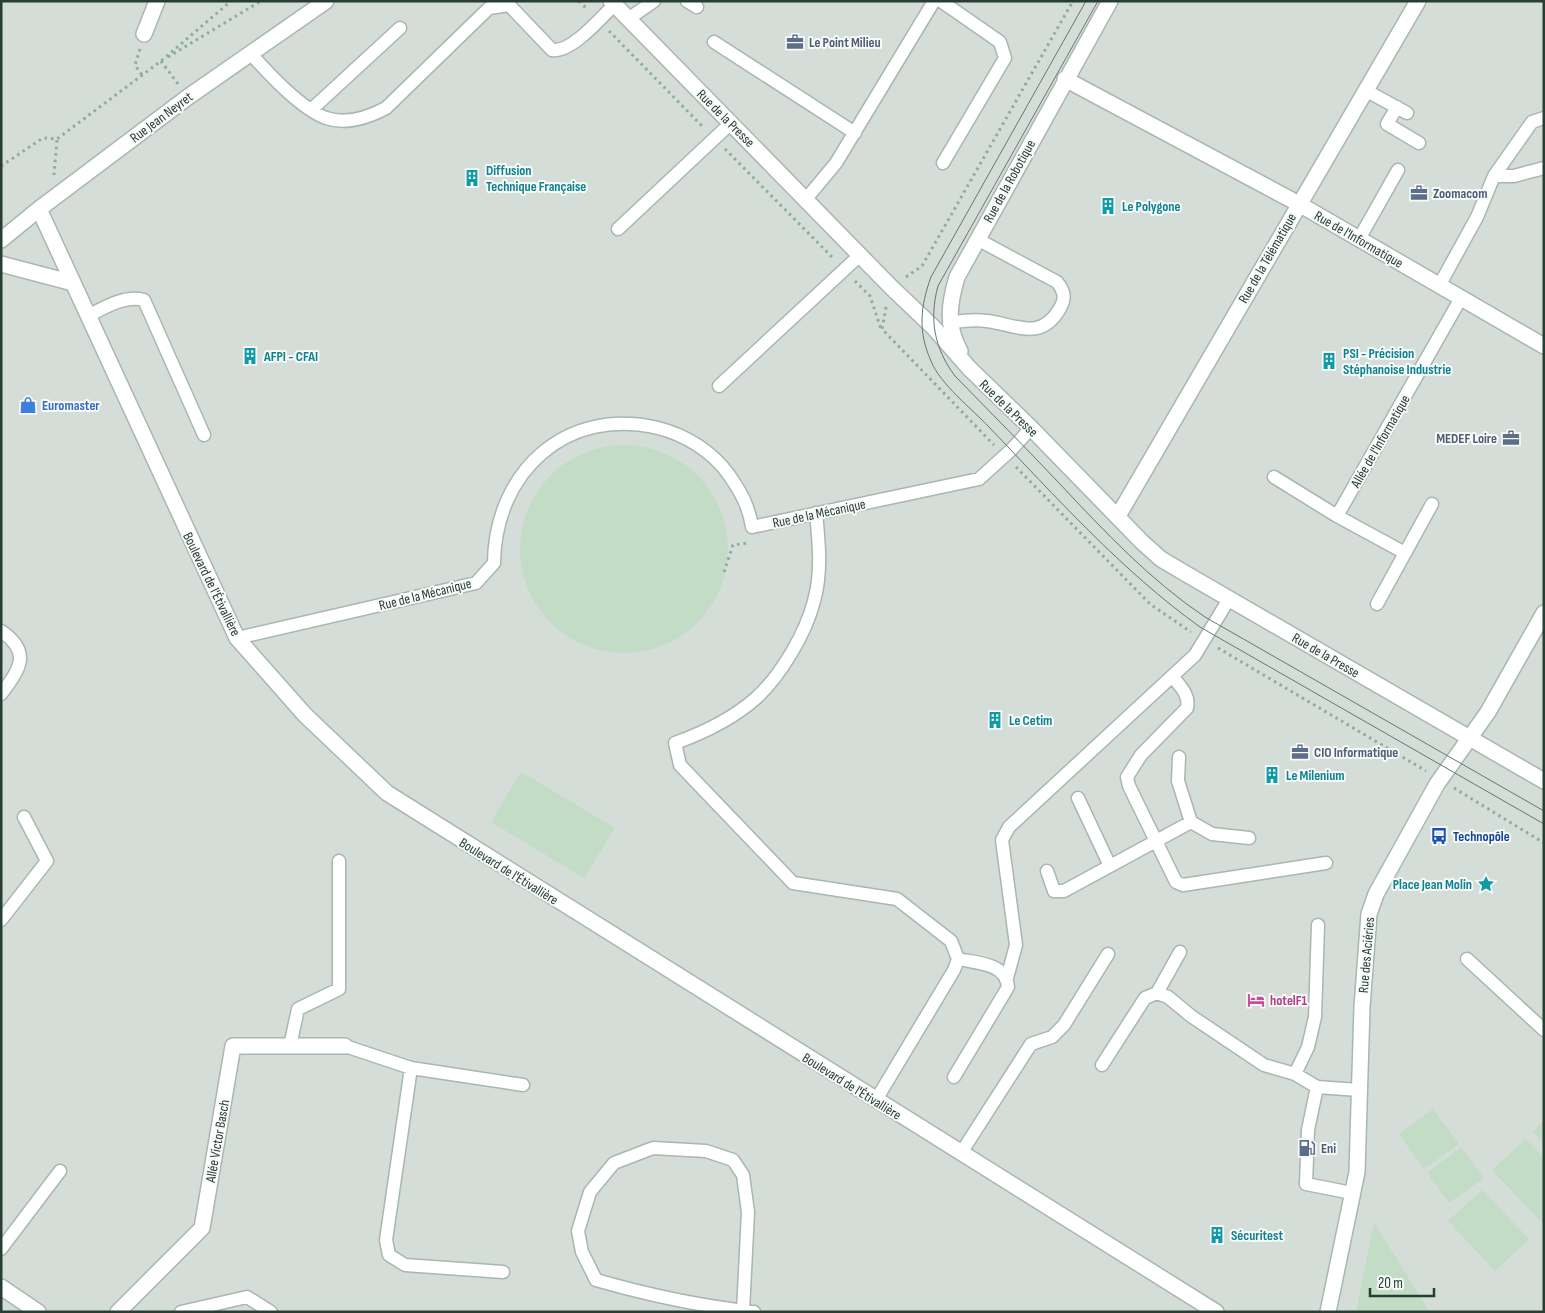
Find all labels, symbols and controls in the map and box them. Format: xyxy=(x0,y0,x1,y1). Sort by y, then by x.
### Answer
office icon: Le Point Milieu xyxy=(785,32,805,52)
place label: Le Point Milieu xyxy=(809,34,881,51)
street label: Rue de la Presse xyxy=(693,86,758,151)
street label: Rue Jean Neyret xyxy=(127,88,196,146)
street label: Rue de la Robotique xyxy=(980,137,1039,226)
place label: Diffusion Technique Française xyxy=(486,162,586,195)
building icon: Diffusion Technique Française xyxy=(462,168,482,188)
office icon: Zoomacom xyxy=(1409,183,1429,203)
place label: Zoomacom xyxy=(1433,185,1487,202)
building icon: Le Polygone xyxy=(1098,196,1118,216)
place label: Le Polygone xyxy=(1122,198,1181,215)
street label: Rue de l'Informatique xyxy=(1311,207,1406,272)
street label: Rue de la Télématique xyxy=(1235,210,1300,306)
place label: PSI - Précision Stéphanoise Industrie xyxy=(1343,345,1451,378)
building icon: AFPI - CFAI xyxy=(240,346,260,366)
place label: AFPI - CFAI xyxy=(263,348,318,365)
building icon: PSI - Précision Stéphanoise Industrie xyxy=(1319,351,1339,371)
street label: Rue de la Presse xyxy=(976,376,1042,441)
street label: Allée de l'Informatique xyxy=(1346,392,1414,492)
shop icon: Euromaster xyxy=(18,395,38,415)
place label: Euromaster xyxy=(42,397,100,414)
office icon: MEDEF Loire xyxy=(1501,428,1521,448)
place label: MEDEF Loire xyxy=(1436,430,1497,447)
street label: Rue de la Mécanique xyxy=(771,495,867,532)
street label: Boulevard de l'Étivallière xyxy=(179,530,244,639)
street label: Rue de la Mécanique xyxy=(377,575,473,614)
street label: Rue de la Presse xyxy=(1289,629,1362,682)
building icon: Le Cetim xyxy=(985,710,1005,730)
place label: Le Cetim xyxy=(1009,712,1052,729)
office icon: CIO Informatique xyxy=(1290,742,1310,762)
place label: CIO Informatique xyxy=(1314,744,1398,761)
building icon: Le Milenium xyxy=(1262,765,1282,785)
place label: Le Milenium xyxy=(1286,767,1345,784)
bus stop icon: Technopôle xyxy=(1429,826,1449,846)
place label: Technopôle xyxy=(1453,828,1510,845)
street label: Boulevard de l'Étivallière xyxy=(456,834,561,909)
place icon: Place Jean Molin xyxy=(1476,874,1496,894)
place label: Place Jean Molin xyxy=(1393,876,1472,893)
street label: Rue des Aciéries xyxy=(1355,916,1378,994)
hotel icon: hotelF1 xyxy=(1246,990,1266,1010)
place label: hotelF1 xyxy=(1270,992,1308,1009)
street label: Boulevard de l'Étivallière xyxy=(799,1049,904,1124)
street label: Allée Victor Basch xyxy=(202,1098,233,1185)
fuel station icon: Eni xyxy=(1297,1138,1317,1158)
place label: Eni xyxy=(1321,1140,1336,1157)
building icon: Sécuritest xyxy=(1207,1225,1227,1245)
place label: Sécuritest xyxy=(1231,1227,1283,1244)
scale bar xyxy=(1370,1266,1434,1298)
text: 20 m xyxy=(1378,1274,1403,1293)

